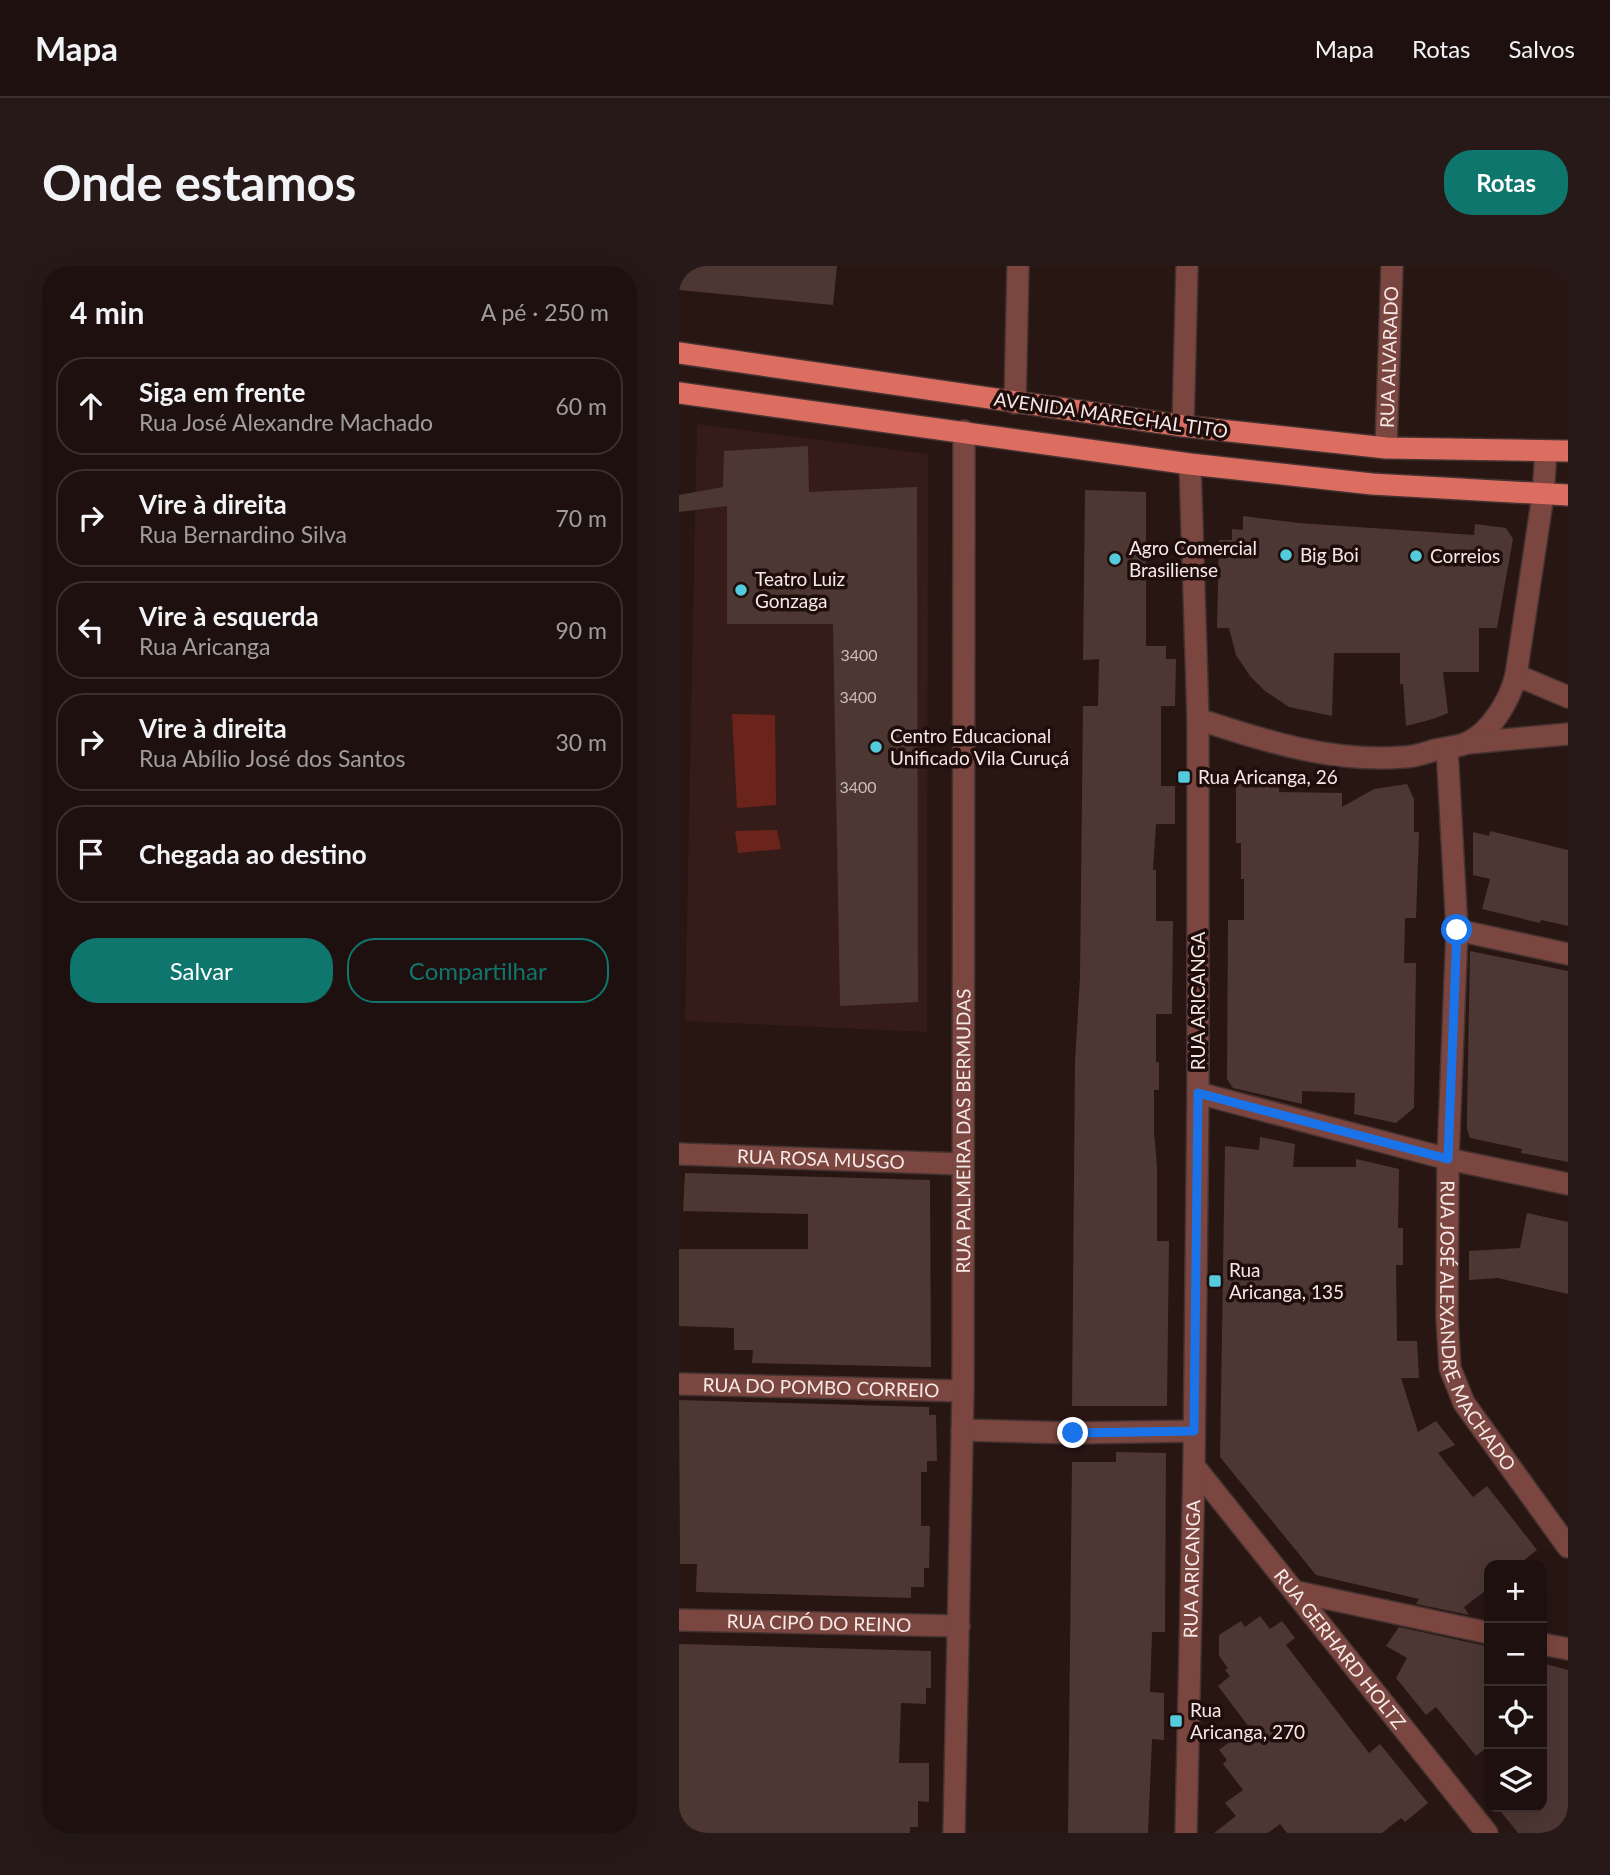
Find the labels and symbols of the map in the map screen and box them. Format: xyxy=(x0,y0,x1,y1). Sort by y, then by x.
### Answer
street label: RUA ALVARADO xyxy=(1375,286,1402,428)
street label: AVENIDA MARECHAL TITO xyxy=(993,387,1229,442)
place label: Agro Comercial Brasiliense xyxy=(1129,536,1257,581)
place label: Big Boi xyxy=(1300,543,1359,566)
place label: Correios xyxy=(1430,544,1500,567)
marker: Big Boi xyxy=(1278,547,1294,563)
marker: Correios xyxy=(1408,548,1424,564)
marker: Agro Comercial Brasiliense xyxy=(1107,551,1123,567)
place label: Teatro Luiz Gonzaga xyxy=(755,567,845,612)
marker: Teatro Luiz Gonzaga xyxy=(733,582,749,598)
house number: 3400 xyxy=(840,645,878,664)
house number: 3400 xyxy=(839,687,877,706)
place label: Centro Educacional Unificado Vila Curuçá xyxy=(890,724,1069,769)
marker: Centro Educacional Unificado Vila Curuçá xyxy=(868,739,884,755)
place label: Rua Aricanga, 26 xyxy=(1198,765,1338,788)
marker: Rua Aricanga, 26 xyxy=(1176,769,1192,785)
house number: 3400 xyxy=(839,777,877,796)
route start xyxy=(1441,914,1472,945)
street label: RUA ARICANGA xyxy=(1186,932,1209,1070)
street label: RUA PALMEIRA DAS BERMUDAS xyxy=(951,989,974,1274)
street label: RUA ROSA MUSGO xyxy=(737,1144,905,1173)
street label: RUA JOSÉ ALEXANDRE MACHADO xyxy=(1436,1180,1521,1475)
place label: Rua Aricanga, 135 xyxy=(1229,1258,1344,1303)
marker: Rua Aricanga, 135 xyxy=(1207,1273,1223,1289)
street label: RUA DO POMBO CORREIO xyxy=(702,1373,940,1401)
route end xyxy=(1057,1417,1088,1448)
street label: RUA ARICANGA xyxy=(1178,1499,1204,1639)
street label: RUA GERHARD HOLTZ xyxy=(1270,1564,1411,1733)
street label: RUA CIPÓ DO REINO xyxy=(726,1609,912,1636)
place label: Rua Aricanga, 270 xyxy=(1190,1698,1305,1743)
marker: Rua Aricanga, 270 xyxy=(1168,1713,1184,1729)

